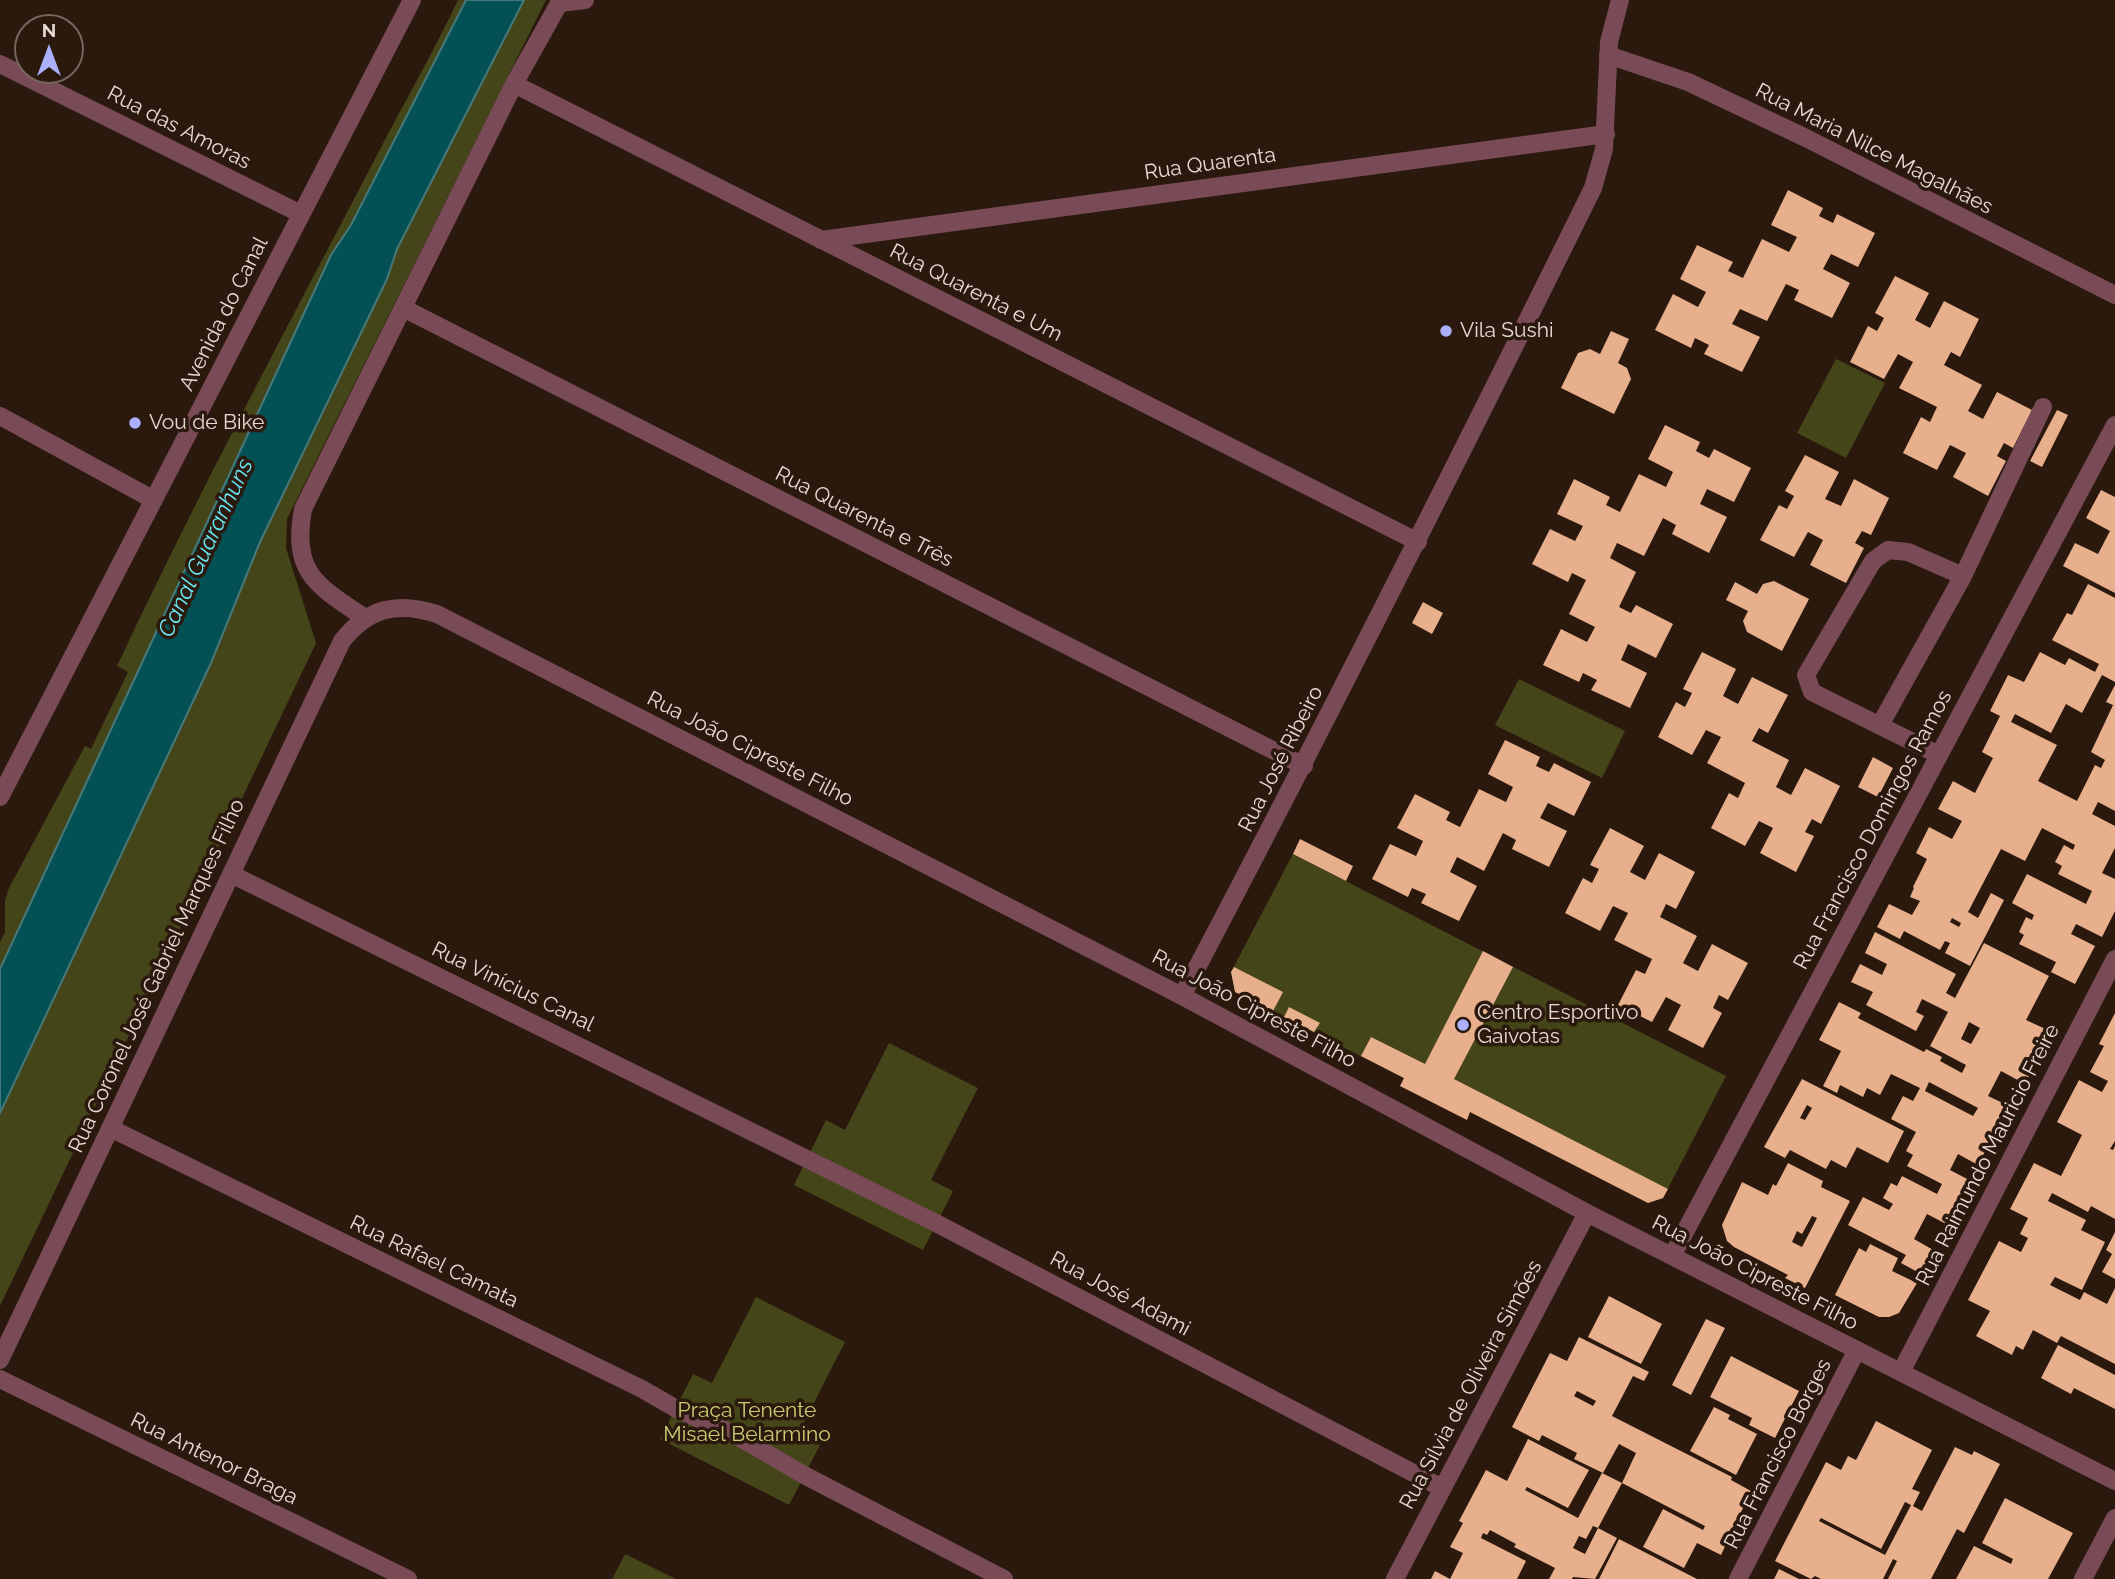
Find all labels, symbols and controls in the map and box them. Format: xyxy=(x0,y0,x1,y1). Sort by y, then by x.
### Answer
north arrow xyxy=(14,14,84,84)
text: N xyxy=(42,19,56,41)
street label: Rua Maria Nilce Magalhães xyxy=(1751,78,1997,220)
street label: Rua das Amoras xyxy=(103,81,255,175)
street label: Rua Quarenta xyxy=(1143,142,1277,186)
street label: Avenida do Canal xyxy=(174,233,274,395)
street label: Rua Quarenta e Um xyxy=(885,239,1067,347)
place label: Vila Sushi xyxy=(1460,318,1554,344)
marker: Vila Sushi xyxy=(1438,323,1454,339)
place label: Vou de Bike xyxy=(149,410,264,436)
marker: Vou de Bike xyxy=(127,415,143,431)
water label: Canal Guaranhuns xyxy=(153,454,259,642)
street label: Rua Quarenta e Três xyxy=(771,461,957,573)
street label: Rua José Ribeiro xyxy=(1233,682,1329,836)
street label: Rua João Cipreste Filho xyxy=(643,686,857,812)
street label: Rua Francisco Domingos Ramos xyxy=(1789,686,1957,974)
street label: Rua Coronel José Gabriel Marques Filho xyxy=(64,795,250,1157)
street label: Rua Vinícius Canal xyxy=(428,937,598,1037)
street label: Rua João Cipreste Filho xyxy=(1147,944,1361,1074)
place label: Centro Esportivo Gaivotas xyxy=(1477,1000,1638,1050)
marker: Centro Esportivo Gaivotas xyxy=(1455,1017,1471,1033)
street label: Rua Raimundo Mauricio Freire xyxy=(1911,1020,2065,1290)
street label: Rua Rafael Camata xyxy=(346,1210,522,1314)
street label: Rua João Cipreste Filho xyxy=(1648,1210,1862,1336)
street label: Rua José Adami xyxy=(1046,1246,1194,1342)
street label: Rua Sílvia de Oliveira Simões xyxy=(1395,1256,1547,1514)
street label: Rua Francisco Borges xyxy=(1719,1355,1837,1553)
park label: Praça Tenente Misael Belarmino xyxy=(663,1398,831,1448)
street label: Rua Antenor Braga xyxy=(126,1408,302,1510)

